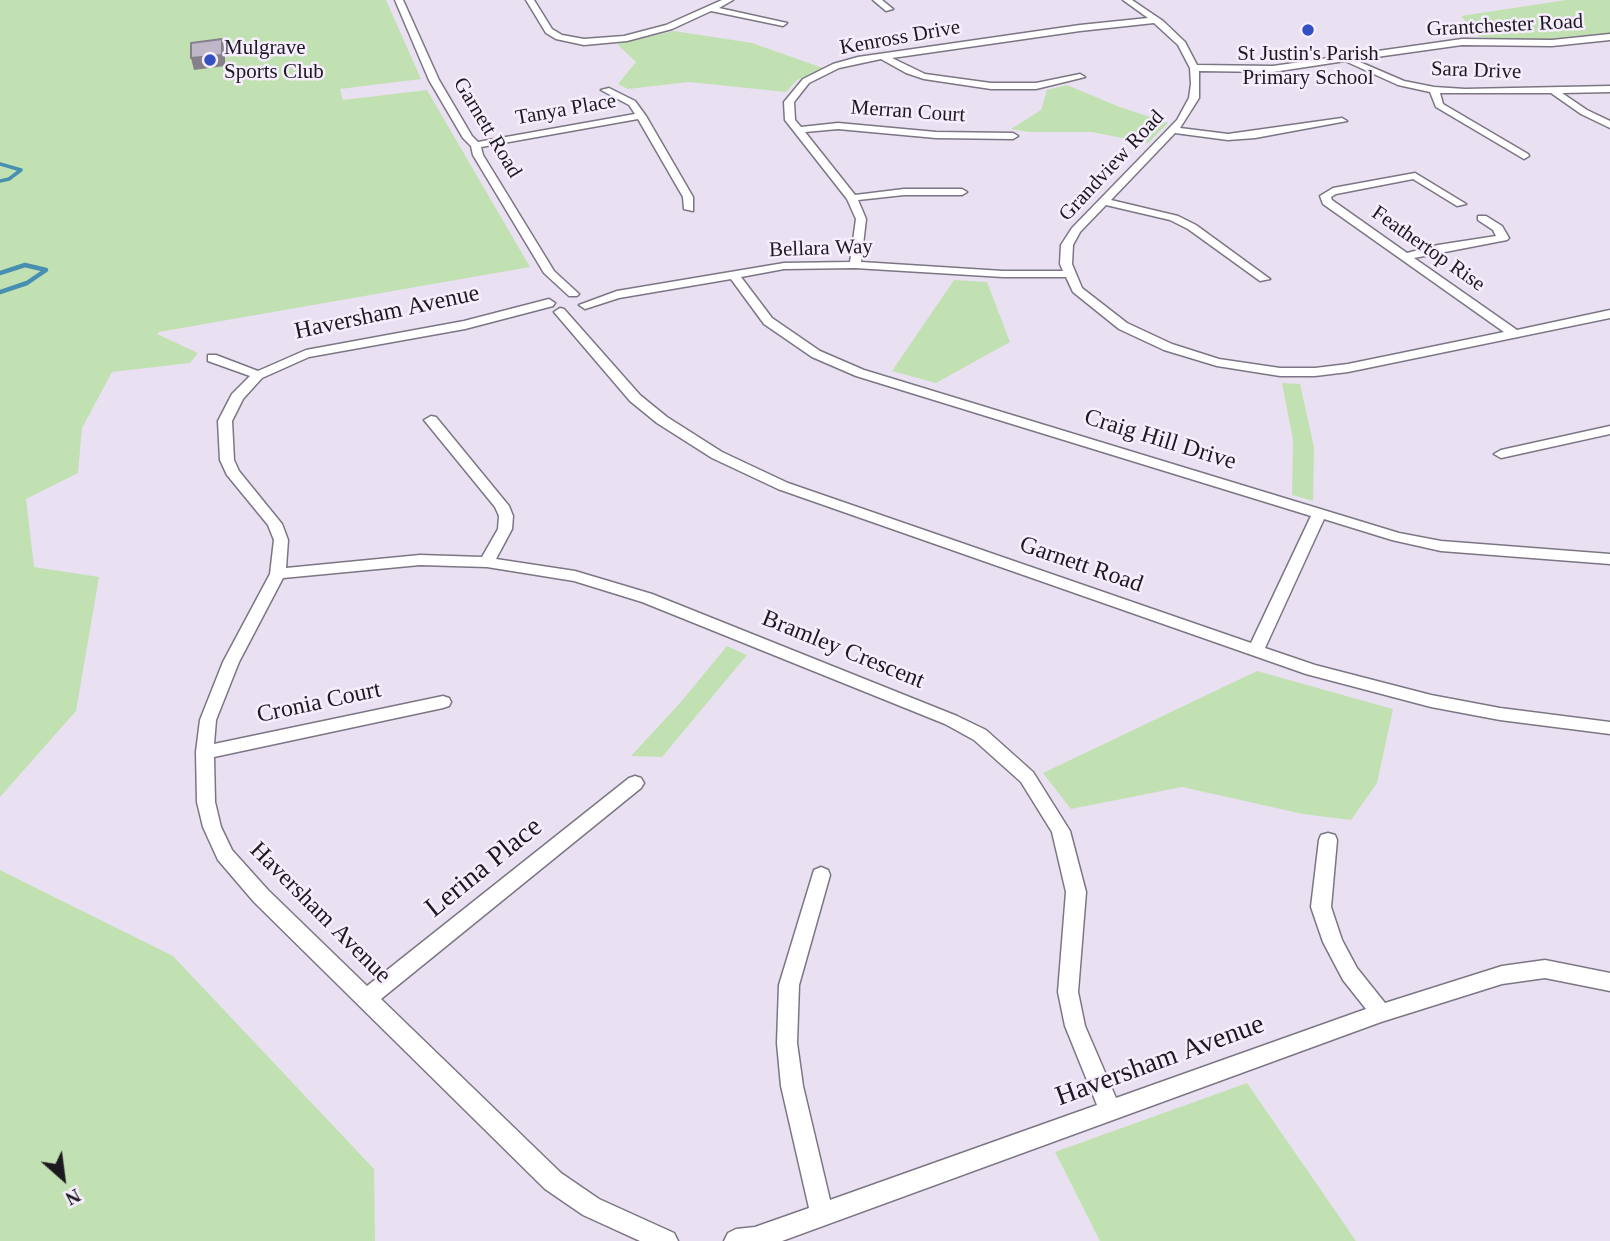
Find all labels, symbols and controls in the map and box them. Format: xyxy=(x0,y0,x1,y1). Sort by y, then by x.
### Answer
street label: Grantchester Road xyxy=(1426,9,1584,43)
street label: Kenross Drive xyxy=(838,15,962,61)
marker: St Justin's Parish Primary School xyxy=(1300,22,1316,38)
place label: Mulgrave Sports Club xyxy=(224,35,324,85)
place label: St Justin's Parish Primary School xyxy=(1237,41,1379,91)
marker: Mulgrave Sports Club xyxy=(202,52,218,68)
street label: Sara Drive xyxy=(1430,57,1522,85)
street label: Garnett Road xyxy=(447,73,527,183)
street label: Tanya Place xyxy=(514,89,618,131)
street label: Merran Court xyxy=(850,95,966,129)
street label: Grandview Road xyxy=(1054,105,1170,227)
street label: Feathertop Rise xyxy=(1367,201,1489,297)
street label: Bellara Way xyxy=(769,235,873,263)
street label: Haversham Avenue xyxy=(292,279,482,347)
street label: Craig Hill Drive xyxy=(1081,403,1239,477)
street label: Garnett Road xyxy=(1016,530,1146,600)
street label: Bramley Crescent xyxy=(758,604,928,696)
street label: Cronia Court xyxy=(254,676,384,730)
street label: Lerina Place xyxy=(419,811,549,925)
street label: Haversham Avenue xyxy=(243,836,397,990)
street label: Haversham Avenue xyxy=(1051,1008,1269,1114)
north arrow xyxy=(28,1143,98,1213)
text: N xyxy=(62,1184,84,1209)

